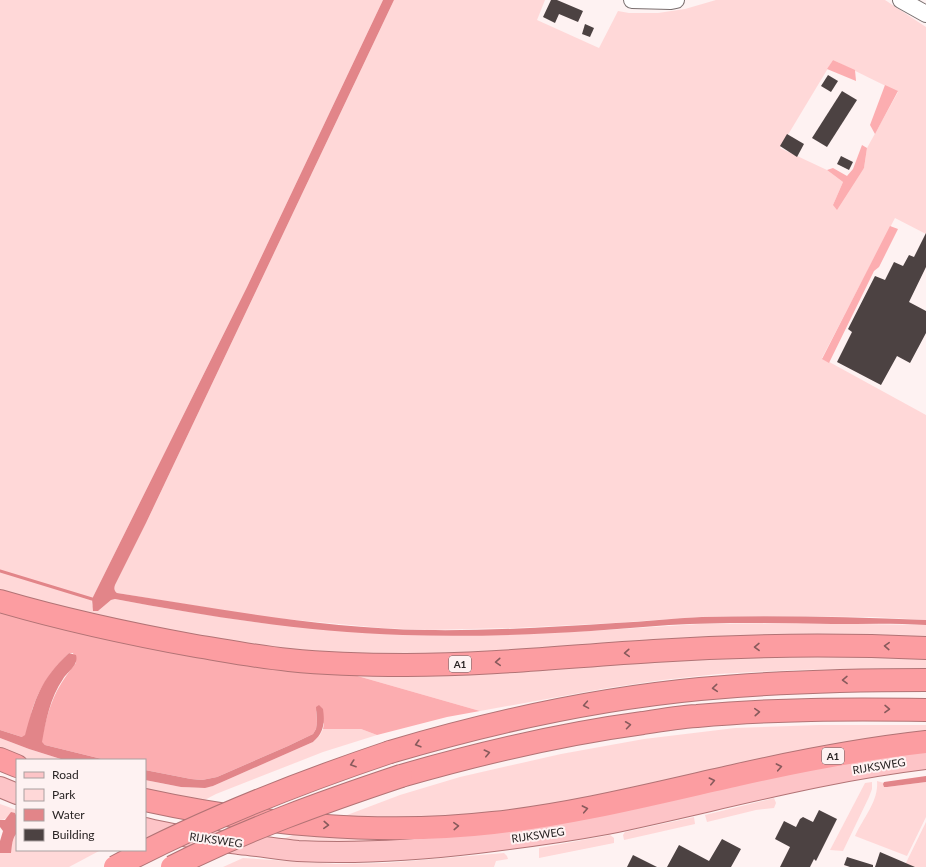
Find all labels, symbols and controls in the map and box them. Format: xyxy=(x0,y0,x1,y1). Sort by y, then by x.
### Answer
one-way arrow xyxy=(884,642,890,651)
one-way arrow xyxy=(754,643,760,651)
one-way arrow xyxy=(624,648,630,657)
road number: A1 xyxy=(449,656,471,672)
one-way arrow xyxy=(495,657,501,666)
one-way arrow xyxy=(842,676,848,684)
one-way arrow xyxy=(712,683,718,692)
one-way arrow xyxy=(583,700,590,709)
one-way arrow xyxy=(884,705,890,713)
one-way arrow xyxy=(754,707,760,716)
one-way arrow xyxy=(625,721,631,730)
one-way arrow xyxy=(414,739,421,748)
road number: A1 xyxy=(822,748,844,764)
one-way arrow xyxy=(483,749,490,758)
street label: RIJKSWEG xyxy=(852,755,906,776)
legend xyxy=(16,759,146,851)
one-way arrow xyxy=(350,760,357,768)
one-way arrow xyxy=(776,763,782,771)
text: Road xyxy=(52,767,79,782)
one-way arrow xyxy=(709,777,715,785)
text: Park xyxy=(52,787,76,802)
one-way arrow xyxy=(582,805,588,813)
text: Water xyxy=(52,807,85,822)
one-way arrow xyxy=(323,821,329,830)
one-way arrow xyxy=(453,822,459,830)
street label: RIJKSWEG xyxy=(511,824,565,845)
text: Building xyxy=(52,827,95,842)
street label: RIJKSWEG xyxy=(189,829,243,850)

